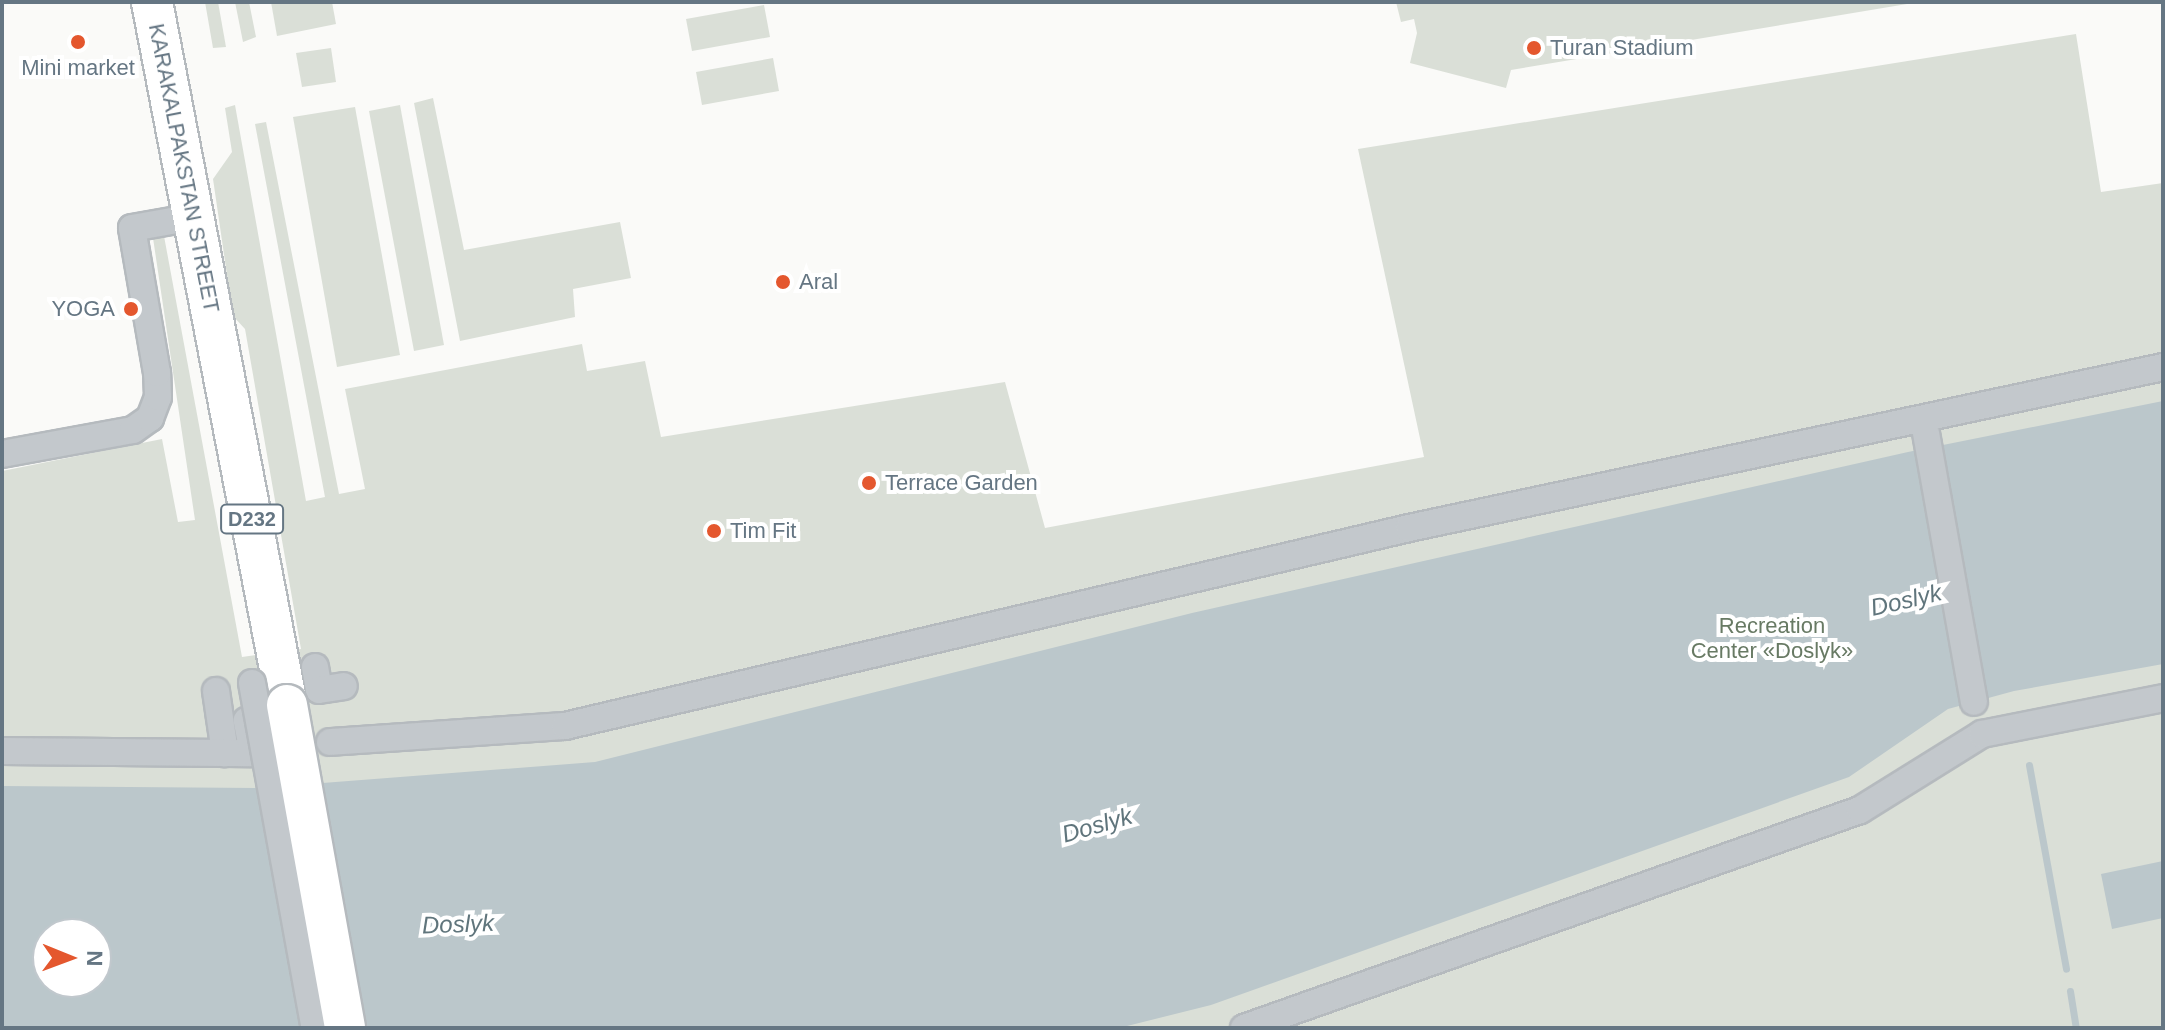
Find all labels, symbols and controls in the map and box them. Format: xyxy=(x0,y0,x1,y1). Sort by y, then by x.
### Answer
street label: KARAKALPAKSTAN STREET xyxy=(143,21,225,315)
marker: Mini market xyxy=(69,33,87,51)
place label: Turan Stadium xyxy=(1550,35,1693,61)
marker: Turan Stadium xyxy=(1525,39,1543,57)
place label: Mini market xyxy=(21,55,135,81)
place label: Aral xyxy=(799,269,838,295)
marker: Aral xyxy=(774,273,792,291)
place label: YOGA xyxy=(51,296,115,322)
marker: YOGA xyxy=(122,300,140,318)
place label: Terrace Garden xyxy=(885,470,1038,496)
marker: Terrace Garden xyxy=(860,474,878,492)
road number: D232 xyxy=(220,503,284,535)
place label: Tim Fit xyxy=(730,518,796,544)
marker: Tim Fit xyxy=(705,522,723,540)
water label: Doslyk xyxy=(1868,578,1944,622)
park label: Recreation Center «Doslyk» xyxy=(1691,612,1853,664)
water label: Doslyk xyxy=(1058,801,1136,849)
water label: Doslyk xyxy=(422,908,494,940)
north arrow xyxy=(32,918,112,998)
text: N xyxy=(82,950,107,967)

